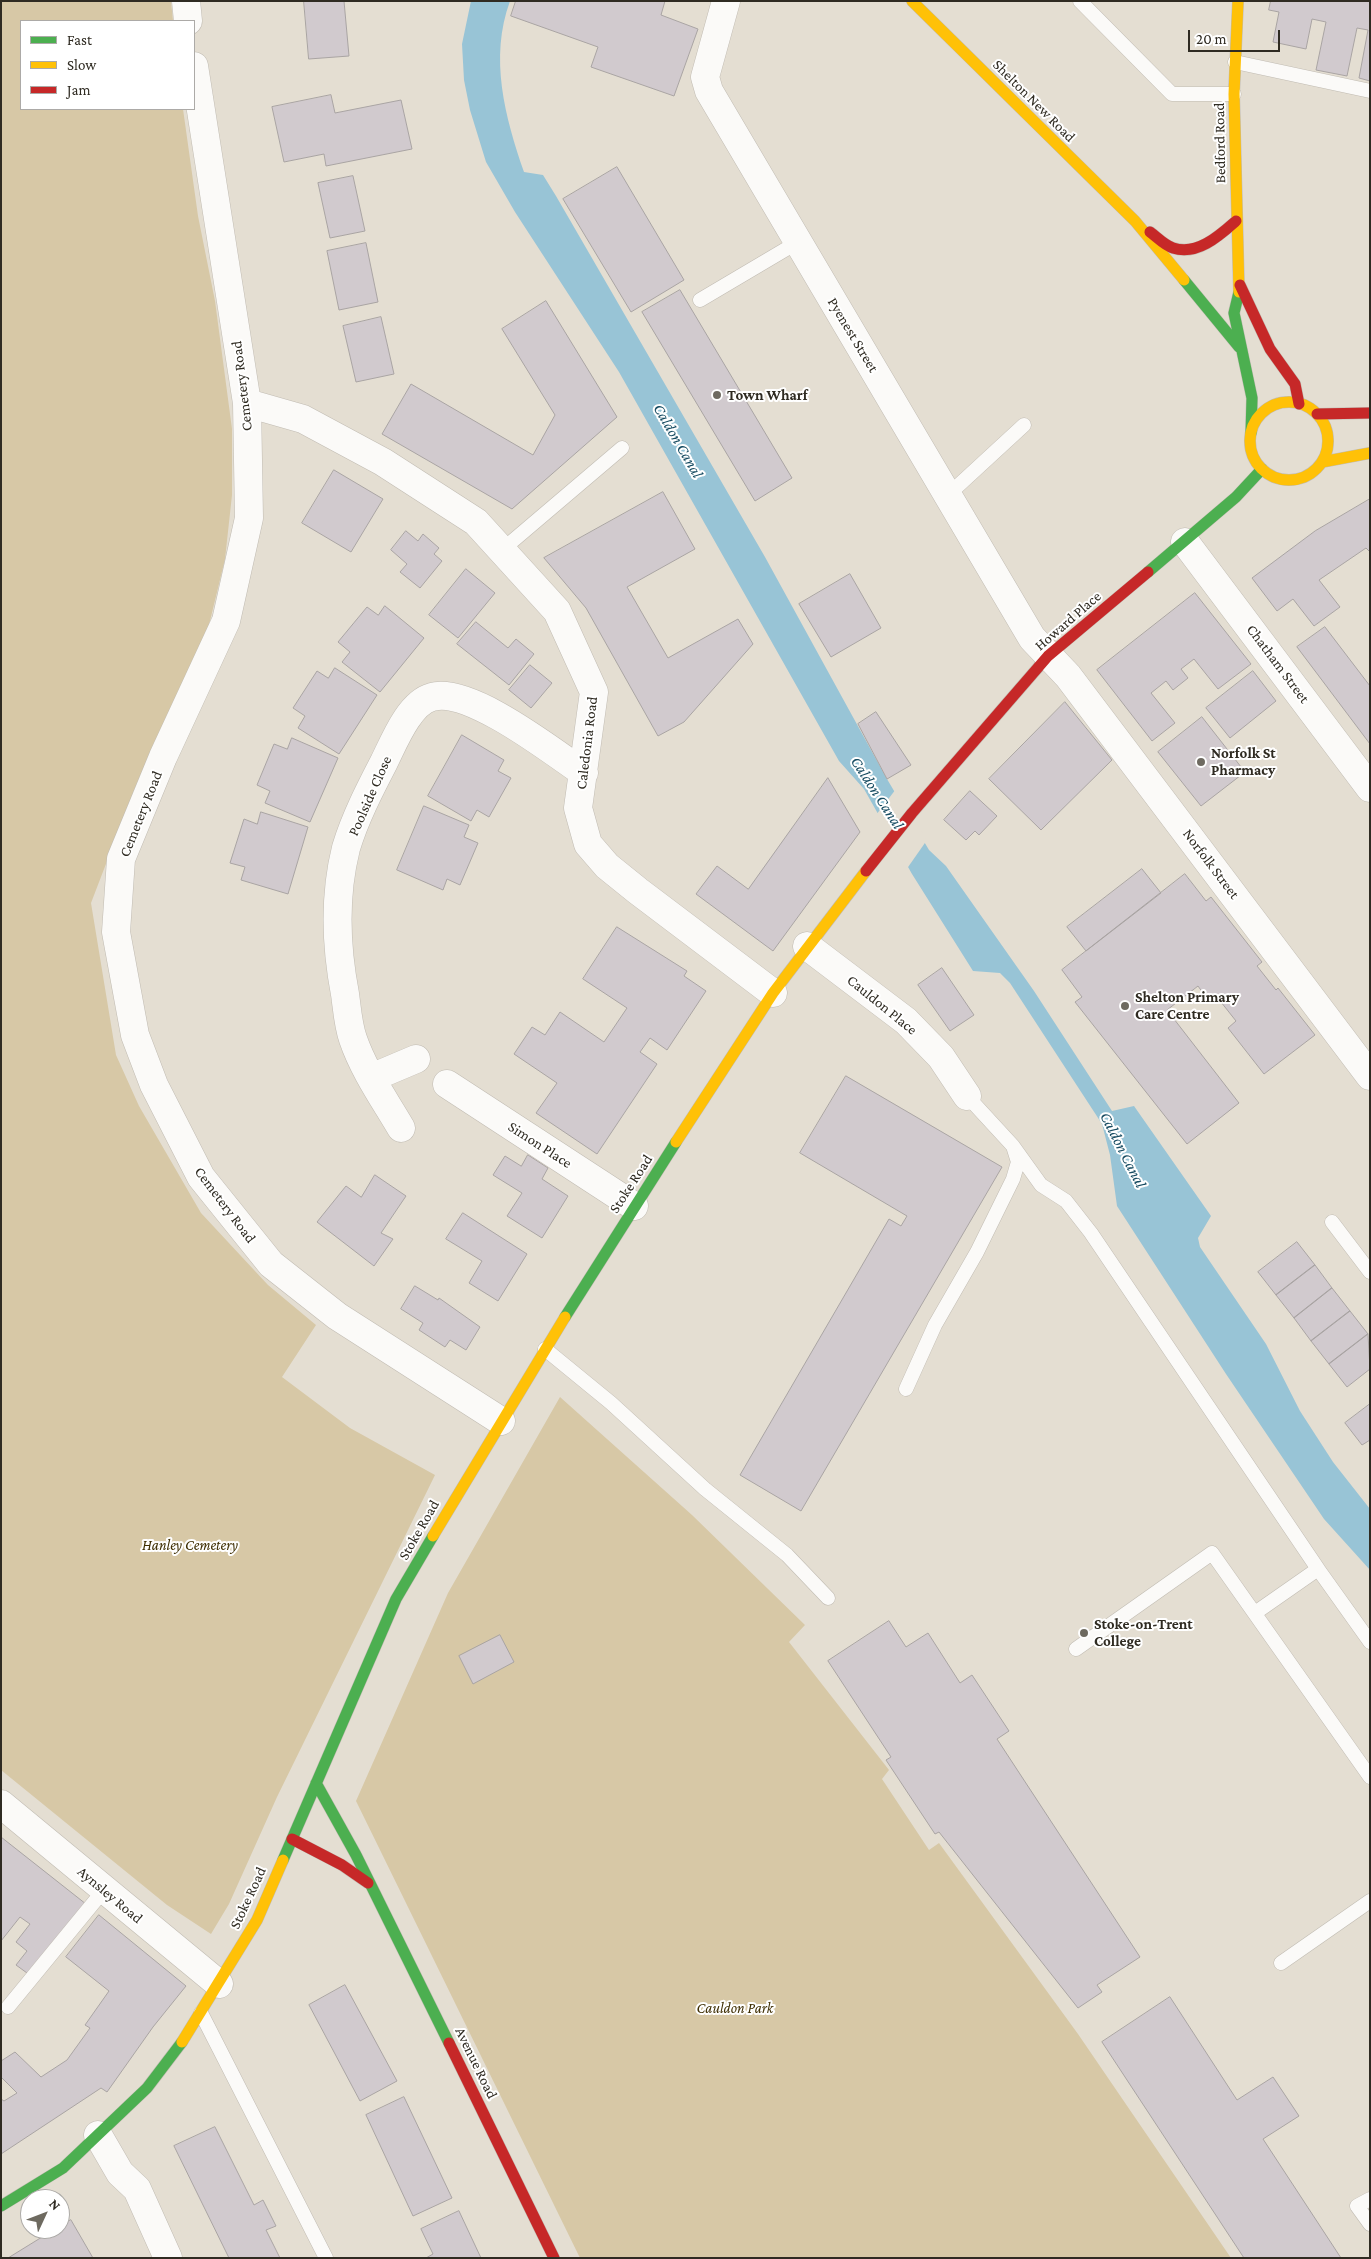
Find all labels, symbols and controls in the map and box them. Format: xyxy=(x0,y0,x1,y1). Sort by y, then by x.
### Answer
legend xyxy=(20,20,195,110)
scale bar xyxy=(1191,20,1284,52)
text: 20 m xyxy=(1196,31,1227,47)
text: Fast xyxy=(67,32,92,48)
street label: Shelton New Road xyxy=(989,56,1079,146)
text: Slow xyxy=(67,57,96,73)
text: Jam xyxy=(67,82,90,98)
street label: Bedford Road xyxy=(1210,103,1230,183)
street label: Pyenest Street xyxy=(824,294,882,376)
street label: Cemetery Road xyxy=(228,340,256,432)
place label: Town Wharf xyxy=(727,386,808,404)
marker: Town Wharf xyxy=(711,389,723,401)
water label: Caldon Canal xyxy=(649,400,707,482)
street label: Howard Place xyxy=(1031,587,1105,655)
street label: Chatham Street xyxy=(1243,621,1313,707)
street label: Caledonia Road xyxy=(572,695,602,791)
place label: Norfolk St Pharmacy xyxy=(1211,744,1276,779)
street label: Poolside Close xyxy=(344,753,396,839)
water label: Caldon Canal xyxy=(846,753,908,833)
marker: Norfolk St Pharmacy xyxy=(1195,756,1207,768)
street label: Cemetery Road xyxy=(116,768,166,860)
street label: Norfolk Street xyxy=(1179,825,1243,903)
street label: Cauldon Place xyxy=(843,971,921,1039)
place label: Shelton Primary Care Centre xyxy=(1135,988,1239,1023)
marker: Shelton Primary Care Centre xyxy=(1119,1000,1131,1012)
water label: Caldon Canal xyxy=(1096,1109,1150,1191)
street label: Simon Place xyxy=(505,1118,575,1172)
street label: Stoke Road xyxy=(605,1151,657,1217)
street label: Cemetery Road xyxy=(190,1163,260,1247)
street label: Stoke Road xyxy=(395,1497,443,1563)
park label: Hanley Cemetery xyxy=(142,1536,238,1554)
place label: Stoke-on-Trent College xyxy=(1094,1615,1193,1650)
marker: Stoke-on-Trent College xyxy=(1078,1627,1090,1639)
street label: Aynsley Road xyxy=(74,1862,146,1928)
street label: Stoke Road xyxy=(226,1864,270,1932)
park label: Cauldon Park xyxy=(697,1999,773,2017)
street label: Avenue Road xyxy=(451,2024,501,2102)
north arrow xyxy=(20,2189,70,2239)
text: N xyxy=(46,2195,64,2213)

